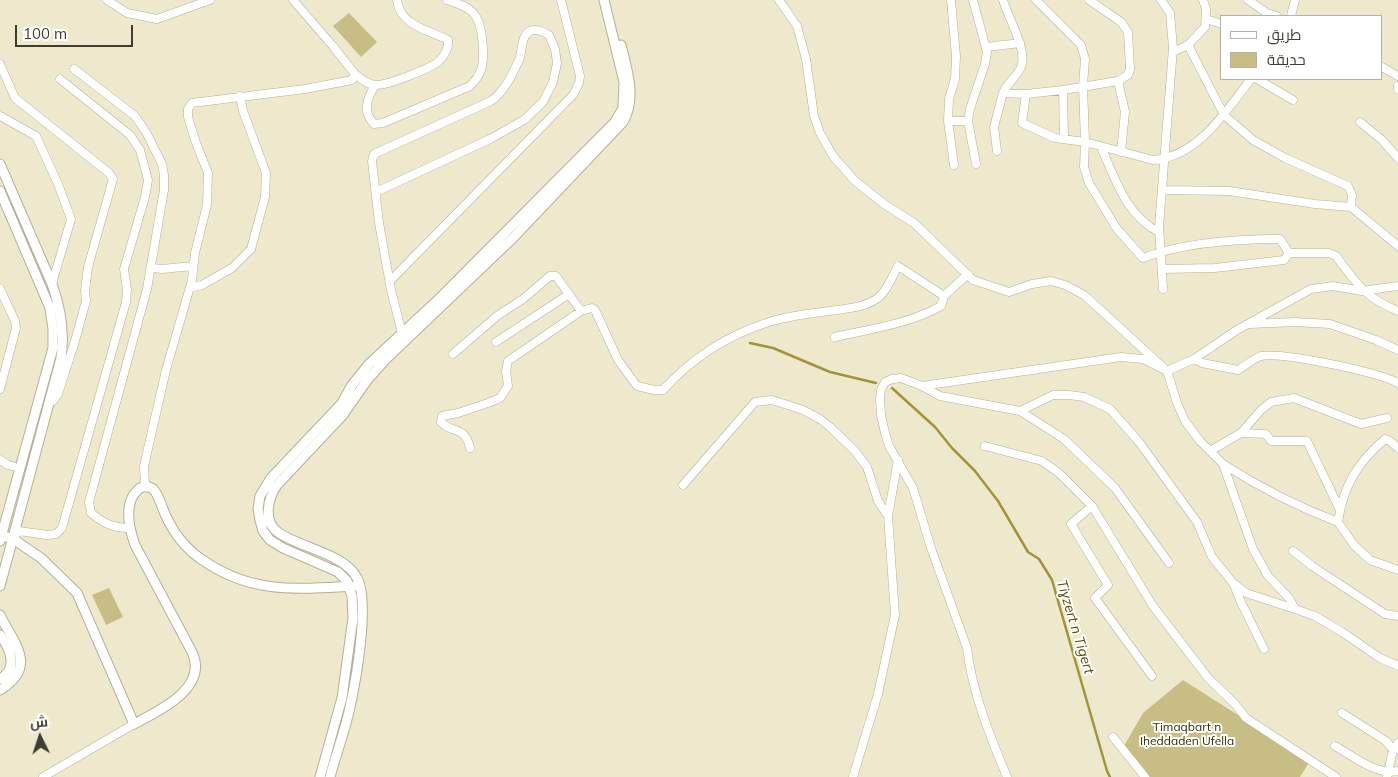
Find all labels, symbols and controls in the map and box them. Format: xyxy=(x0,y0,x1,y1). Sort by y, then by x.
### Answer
scale bar xyxy=(18,15,135,47)
legend xyxy=(1220,15,1383,80)
text: 100 m xyxy=(23,24,67,43)
text: طريق xyxy=(1267,25,1301,44)
text: حديقة xyxy=(1267,50,1306,69)
water label: Tiɣzert n Tigert xyxy=(1053,578,1097,676)
north arrow xyxy=(15,712,65,762)
text: ش xyxy=(29,712,49,732)
park label: Timaqbart n Iḥeddaden Ufella xyxy=(1140,720,1234,748)

